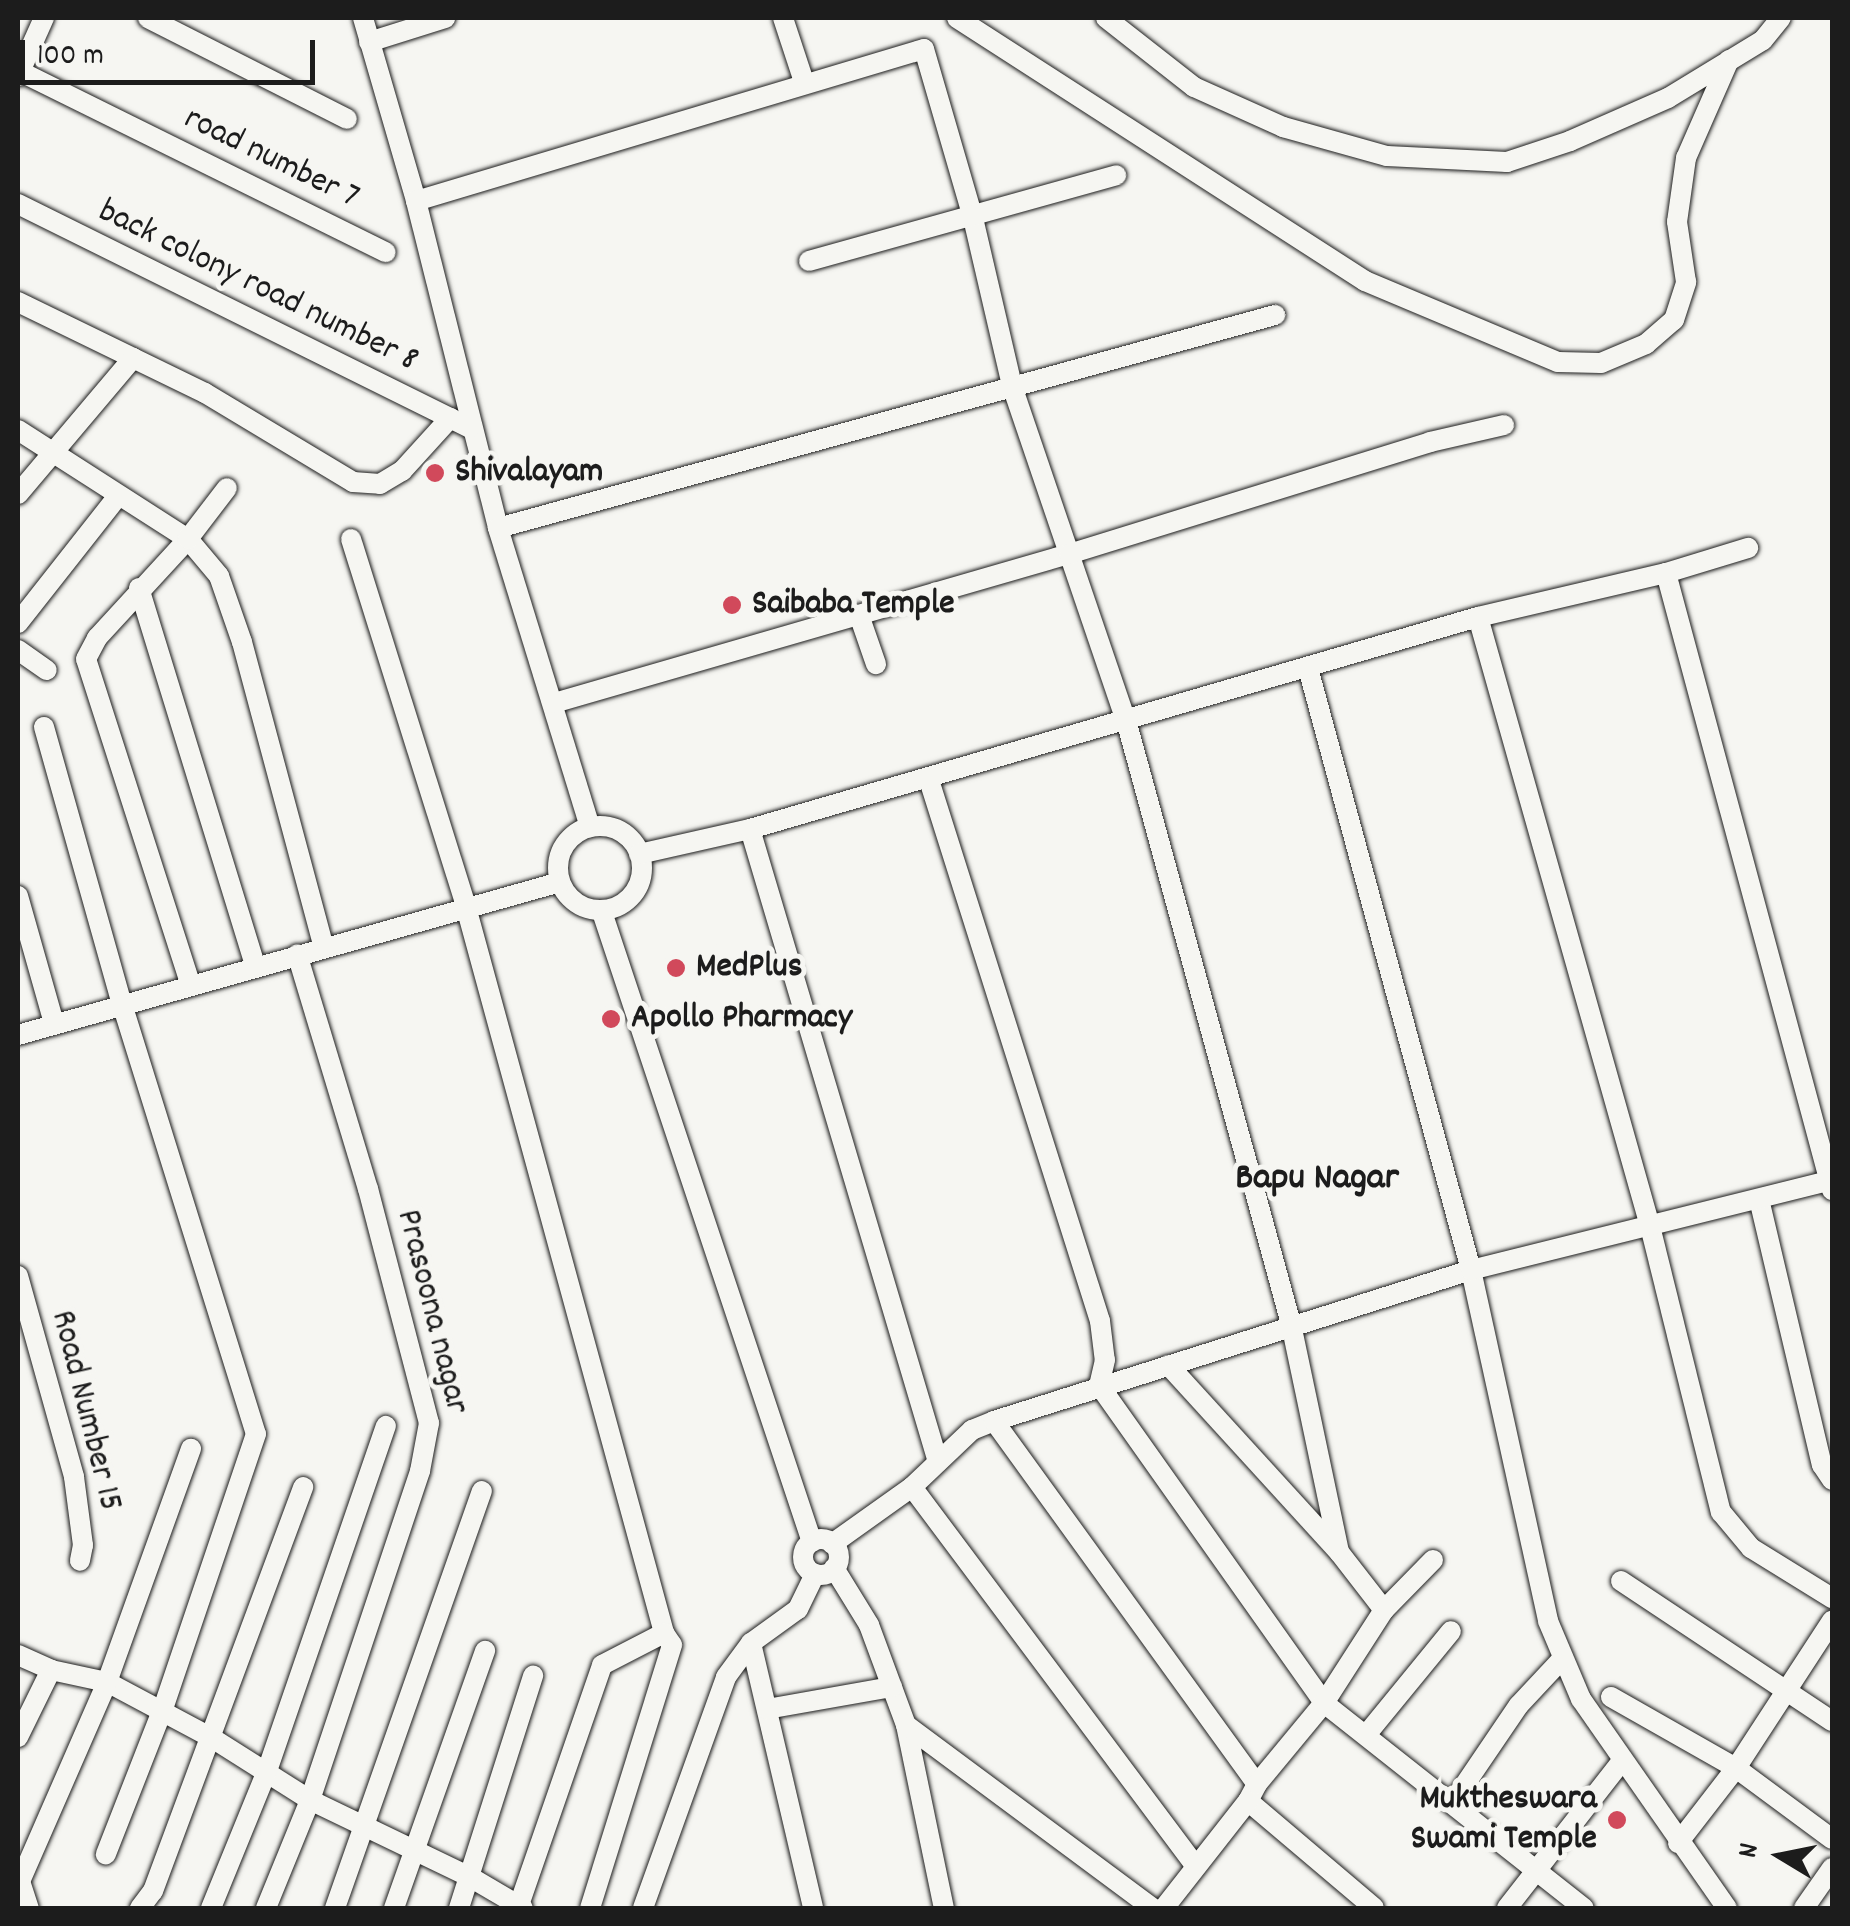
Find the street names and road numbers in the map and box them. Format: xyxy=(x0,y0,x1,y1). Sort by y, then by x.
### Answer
street label: road number 7 xyxy=(177,99,365,219)
street label: back colony road number 8 xyxy=(91,191,425,383)
street label: Prasoona nagar xyxy=(385,1205,477,1419)
street label: Road Number 15 xyxy=(40,1306,130,1516)

